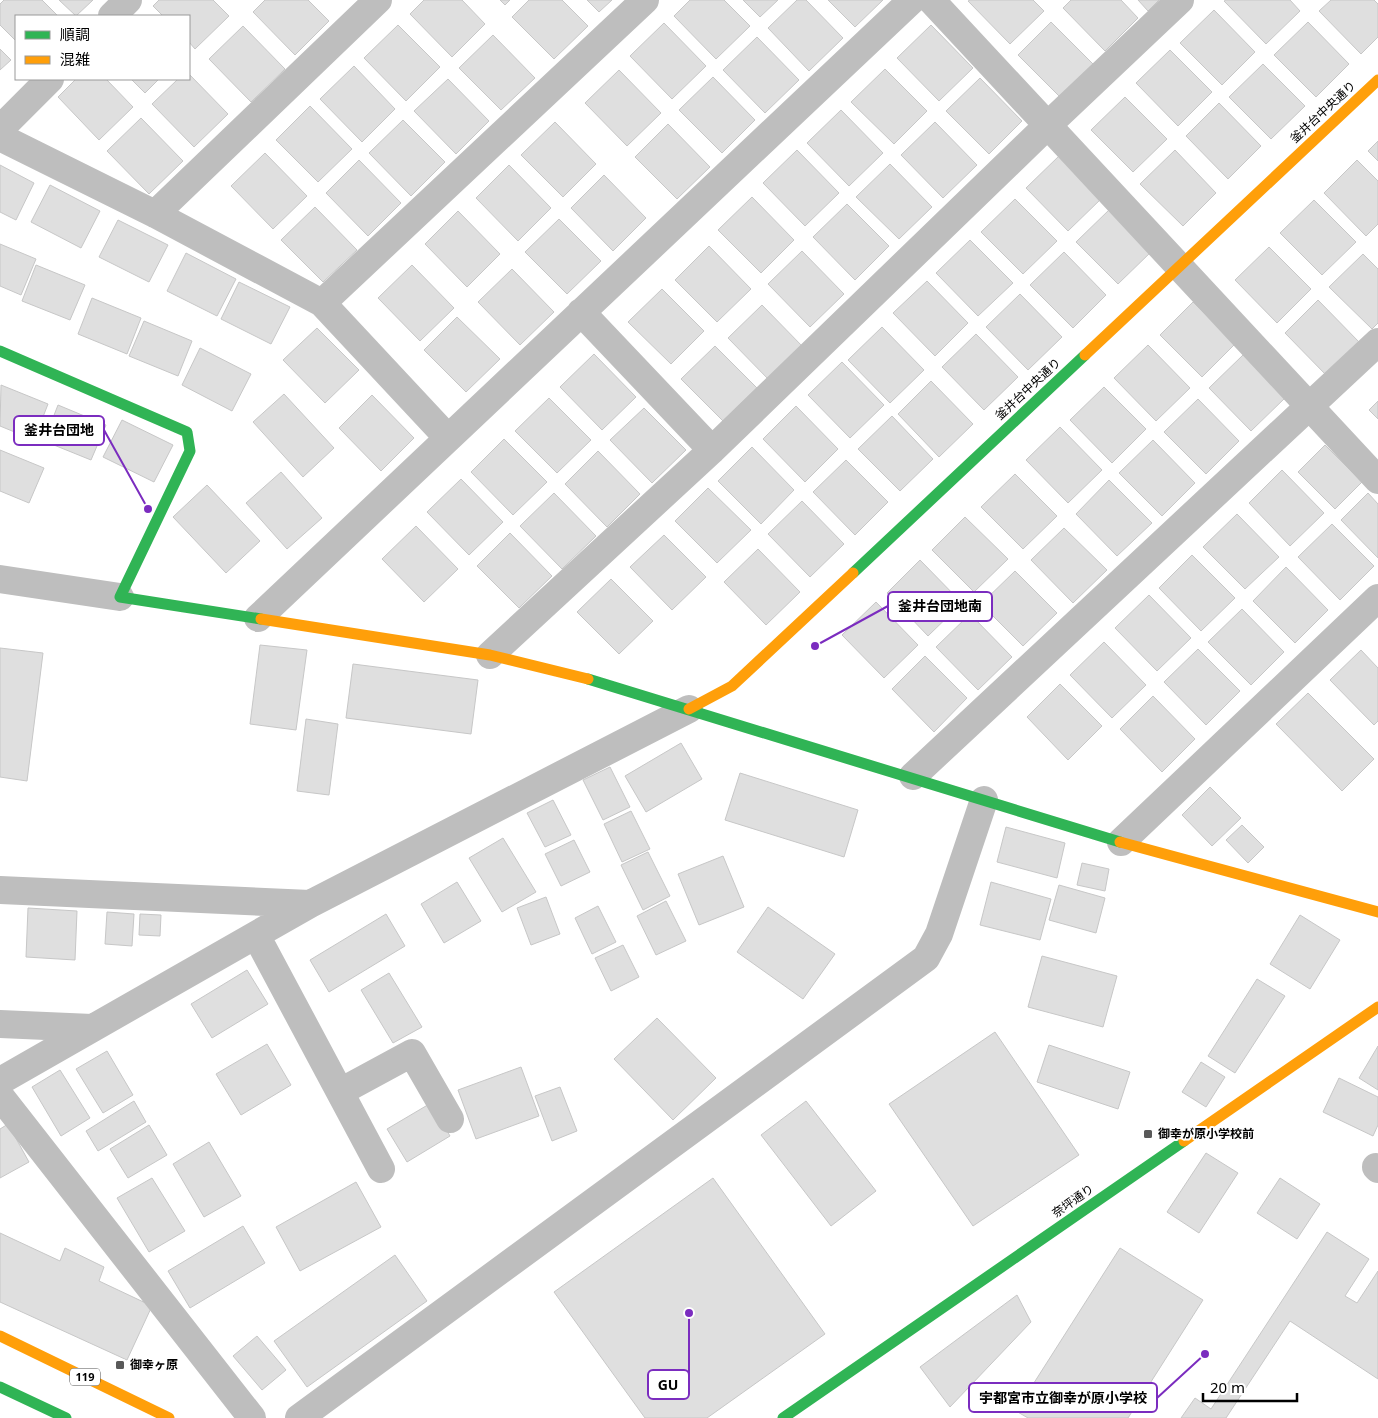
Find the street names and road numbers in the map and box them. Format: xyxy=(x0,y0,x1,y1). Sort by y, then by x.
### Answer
street label: 釜井台中央通り xyxy=(1286,77,1359,147)
street label: 釜井台中央通り xyxy=(991,354,1064,424)
street label: 奈坪通り xyxy=(1048,1180,1097,1221)
road number: 119 xyxy=(70,1368,100,1385)

